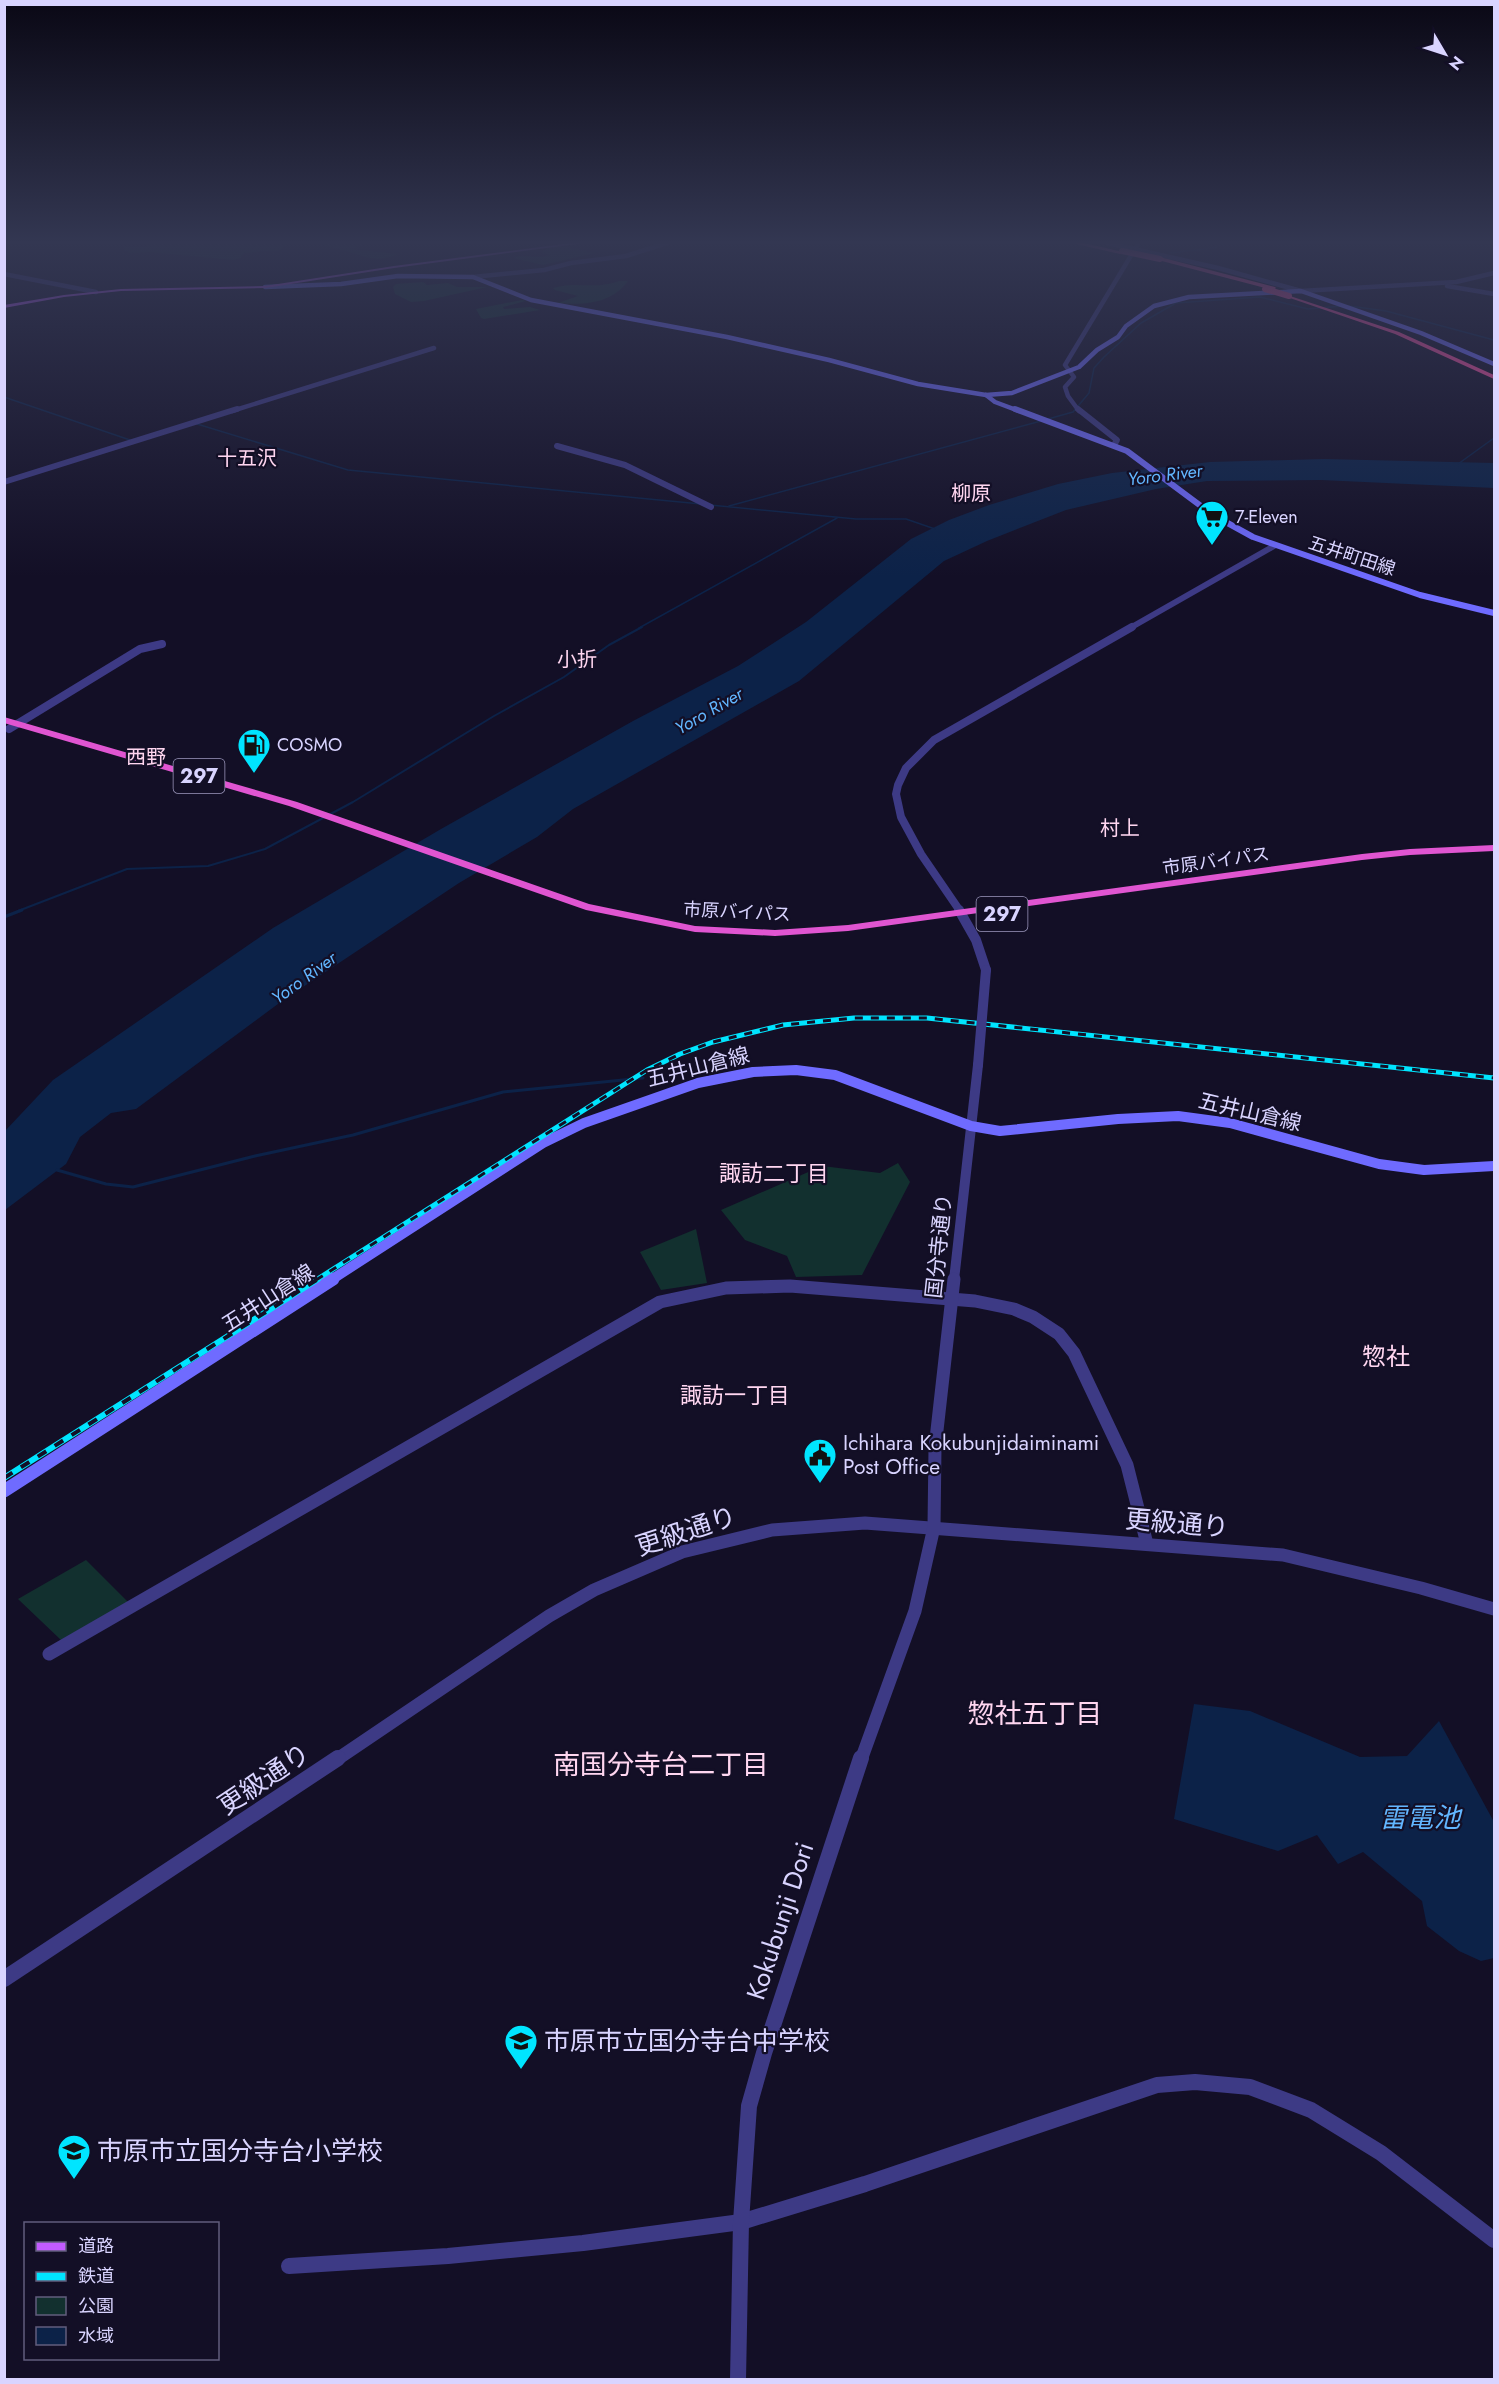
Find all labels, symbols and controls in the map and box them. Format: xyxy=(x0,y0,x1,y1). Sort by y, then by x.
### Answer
north arrow xyxy=(1415,24,1475,84)
text: N xyxy=(1443,51,1469,75)
district label: 十五沢 xyxy=(217,444,277,473)
water label: Yoro River xyxy=(1126,457,1205,492)
district label: 柳原 xyxy=(951,479,991,508)
supermarket icon: 7-Eleven xyxy=(1194,499,1230,546)
place label: 7-Eleven xyxy=(1235,504,1298,530)
street label: 五井町田線 xyxy=(1305,530,1399,582)
district label: 小折 xyxy=(557,645,597,674)
water label: Yoro River xyxy=(670,681,749,741)
fuel station icon: COSMO xyxy=(236,727,272,774)
place label: COSMO xyxy=(277,732,342,758)
district label: 西野 xyxy=(126,743,166,772)
road number: 297 xyxy=(174,759,224,793)
district label: 村上 xyxy=(1100,814,1140,843)
street label: 市原バイパス xyxy=(1161,841,1271,881)
street label: 市原バイパス xyxy=(683,896,791,928)
road number: 297 xyxy=(976,897,1028,931)
water label: Yoro River xyxy=(266,945,343,1011)
street label: 五井山倉線 xyxy=(643,1040,753,1094)
street label: 五井山倉線 xyxy=(1195,1086,1305,1138)
district label: 諏訪二丁目 xyxy=(719,1157,829,1189)
street label: 国分寺通り xyxy=(919,1192,959,1300)
street label: 五井山倉線 xyxy=(216,1257,320,1339)
district label: 惣社 xyxy=(1362,1339,1410,1374)
district label: 諏訪一丁目 xyxy=(680,1379,790,1411)
place label: Ichihara Kokubunjidaiminami Post Office xyxy=(843,1428,1099,1482)
public building icon: Ichihara Kokubunjidaiminami Post Office xyxy=(802,1437,838,1484)
street label: 更級通り xyxy=(631,1497,741,1565)
street label: 更級通り xyxy=(1124,1500,1230,1546)
district label: 惣社五丁目 xyxy=(968,1694,1103,1733)
street label: 更級通り xyxy=(210,1734,318,1824)
district label: 南国分寺台二丁目 xyxy=(553,1745,769,1784)
water label: 雷電池 xyxy=(1380,1798,1463,1837)
street label: Kokubunji Dori xyxy=(737,1837,823,2005)
place label: 市原市立国分寺台中学校 xyxy=(544,2022,830,2060)
school or university icon: 市原市立国分寺台中学校 xyxy=(503,2023,539,2070)
place label: 市原市立国分寺台小学校 xyxy=(97,2132,383,2170)
school or university icon: 市原市立国分寺台小学校 xyxy=(56,2133,92,2180)
legend xyxy=(24,2222,219,2360)
text: 道路 xyxy=(78,2233,114,2259)
text: 鉄道 xyxy=(78,2263,114,2289)
text: 公園 xyxy=(78,2293,114,2319)
text: 水域 xyxy=(78,2323,114,2349)

